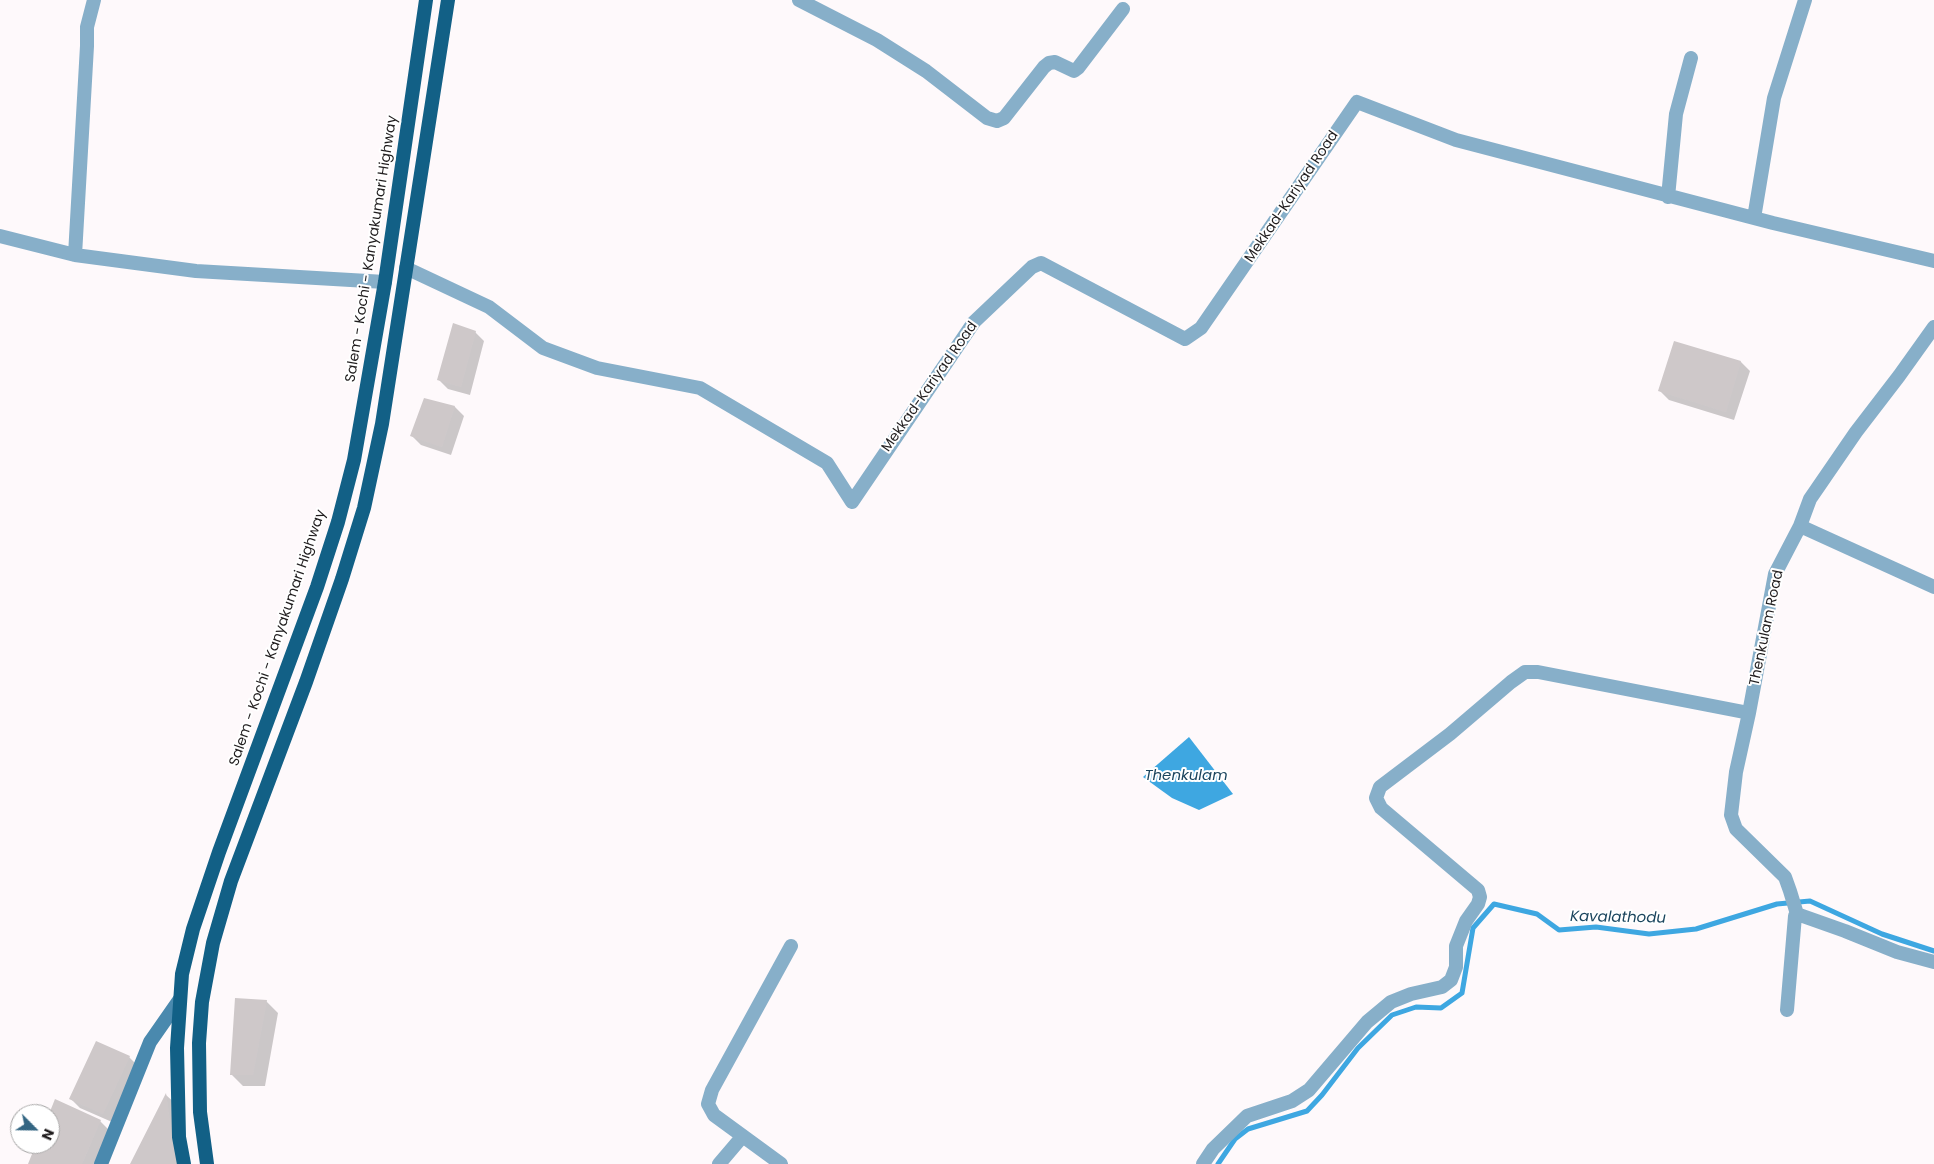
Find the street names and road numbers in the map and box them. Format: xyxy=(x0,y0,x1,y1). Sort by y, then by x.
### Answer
street label: Salem - Kochi - Kanyakumari Highway xyxy=(343,114,401,384)
street label: Mekkad-Kariyad Road xyxy=(1242,128,1342,266)
street label: Mekkad-Kariyad Road xyxy=(879,319,981,455)
street label: Salem - Kochi - Kanyakumari Highway xyxy=(226,508,330,768)
street label: Thenkulam Road xyxy=(1747,569,1787,687)

